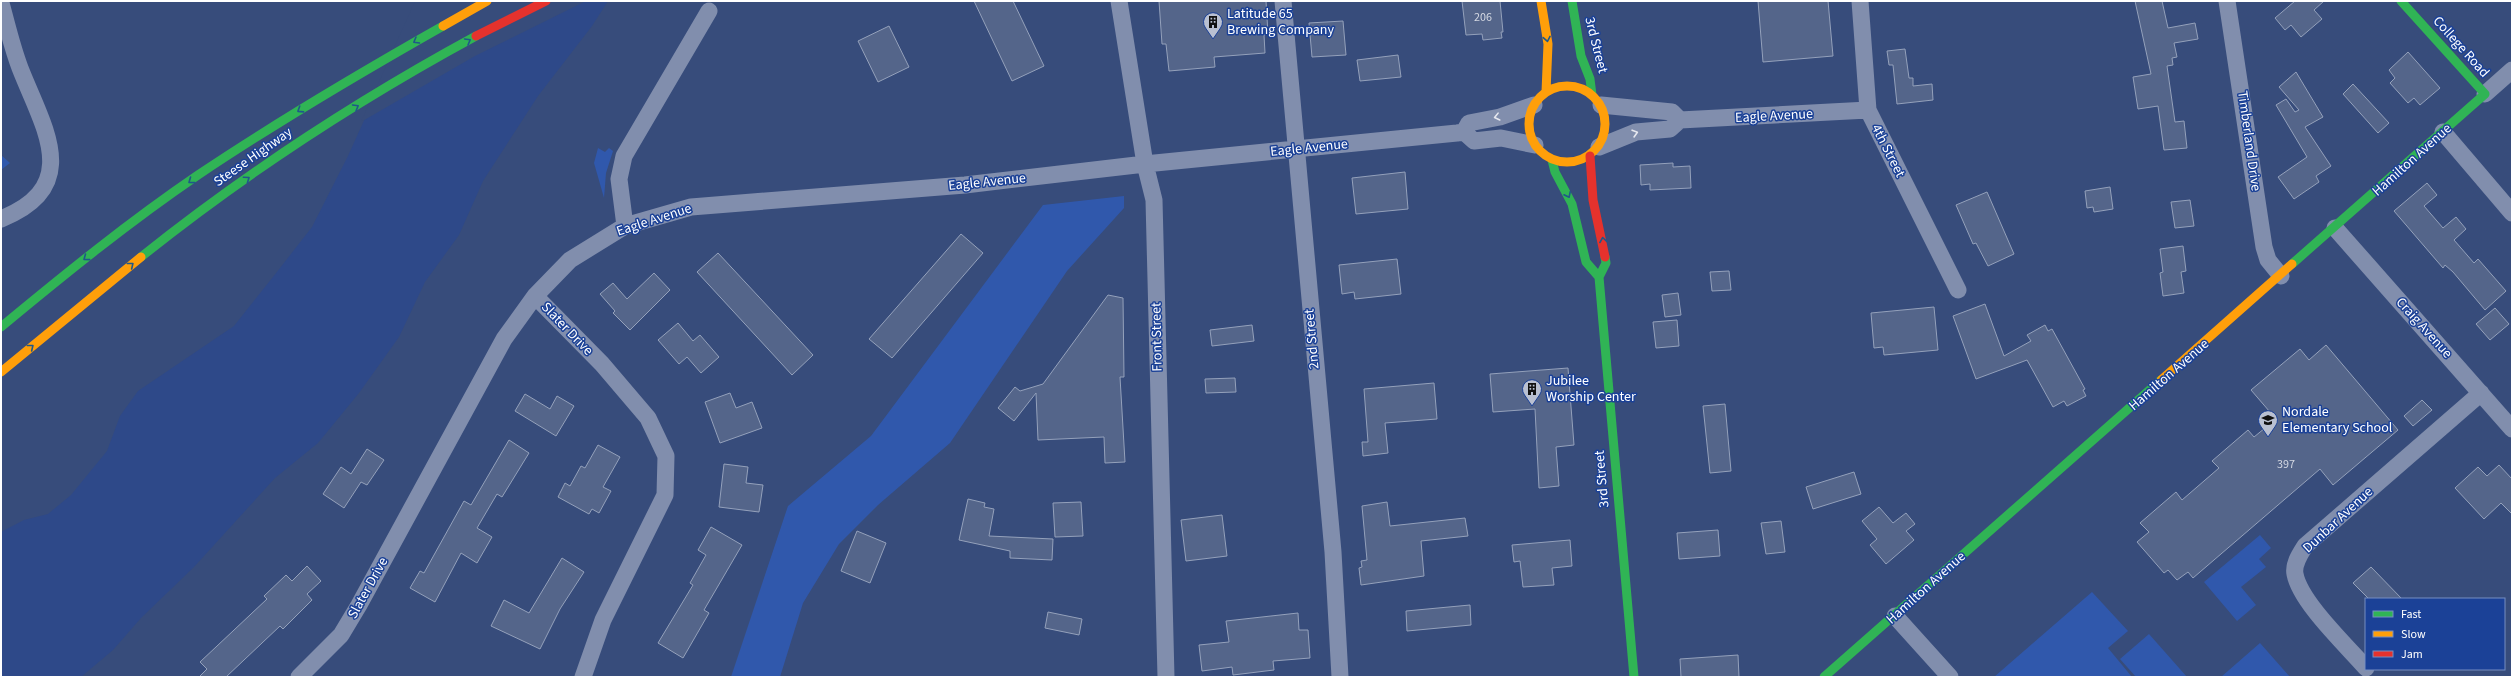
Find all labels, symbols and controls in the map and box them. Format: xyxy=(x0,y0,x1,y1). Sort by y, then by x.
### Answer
place label: Latitude 65 Brewing Company xyxy=(1227,4,1334,40)
house number: 206 xyxy=(1474,9,1492,26)
building icon: Latitude 65 Brewing Company xyxy=(1202,11,1224,39)
street label: College Road xyxy=(2428,12,2494,82)
street label: 3rd Street xyxy=(1579,15,1613,75)
one-way arrow xyxy=(413,36,420,43)
one-way arrow xyxy=(1542,36,1550,43)
one-way arrow xyxy=(464,38,471,45)
street label: Timberland Drive xyxy=(2232,89,2266,193)
one-way arrow xyxy=(352,104,359,111)
street label: Eagle Avenue xyxy=(1735,104,1814,128)
one-way arrow xyxy=(297,106,304,113)
one-way arrow xyxy=(1494,113,1500,121)
street label: Hamilton Avenue xyxy=(2368,119,2456,201)
street label: 4th Street xyxy=(1866,121,1910,181)
street label: Steese Highway xyxy=(210,122,297,192)
one-way arrow xyxy=(1631,129,1638,138)
street label: Eagle Avenue xyxy=(1269,134,1349,162)
street label: Eagle Avenue xyxy=(947,168,1027,196)
one-way arrow xyxy=(188,176,195,183)
one-way arrow xyxy=(243,176,250,184)
one-way arrow xyxy=(1563,191,1571,199)
street label: Eagle Avenue xyxy=(614,198,694,242)
one-way arrow xyxy=(1599,237,1607,244)
one-way arrow xyxy=(83,253,90,260)
one-way arrow xyxy=(127,262,134,269)
street label: Craig Avenue xyxy=(2391,293,2457,363)
street label: Slater Drive xyxy=(536,298,598,360)
street label: Front Street xyxy=(1146,302,1168,372)
street label: 2nd Street xyxy=(1299,308,1325,370)
street label: Hamilton Avenue xyxy=(2124,334,2214,416)
one-way arrow xyxy=(27,345,34,352)
place label: Jubilee Worship Center xyxy=(1546,371,1636,407)
building icon: Jubilee Worship Center xyxy=(1521,378,1543,406)
place label: Nordale Elementary School xyxy=(2282,402,2393,438)
school or university icon: Nordale Elementary School xyxy=(2257,409,2279,437)
street label: 3rd Street xyxy=(1590,449,1614,508)
house number: 397 xyxy=(2277,456,2295,473)
street label: Dunbar Avenue xyxy=(2299,482,2378,558)
street label: Hamilton Avenue xyxy=(1882,547,1970,629)
street label: Slater Drive xyxy=(343,554,393,622)
legend xyxy=(2365,598,2505,670)
text: Fast xyxy=(2401,606,2421,623)
text: Slow xyxy=(2401,626,2426,643)
text: Jam xyxy=(2401,646,2423,663)

